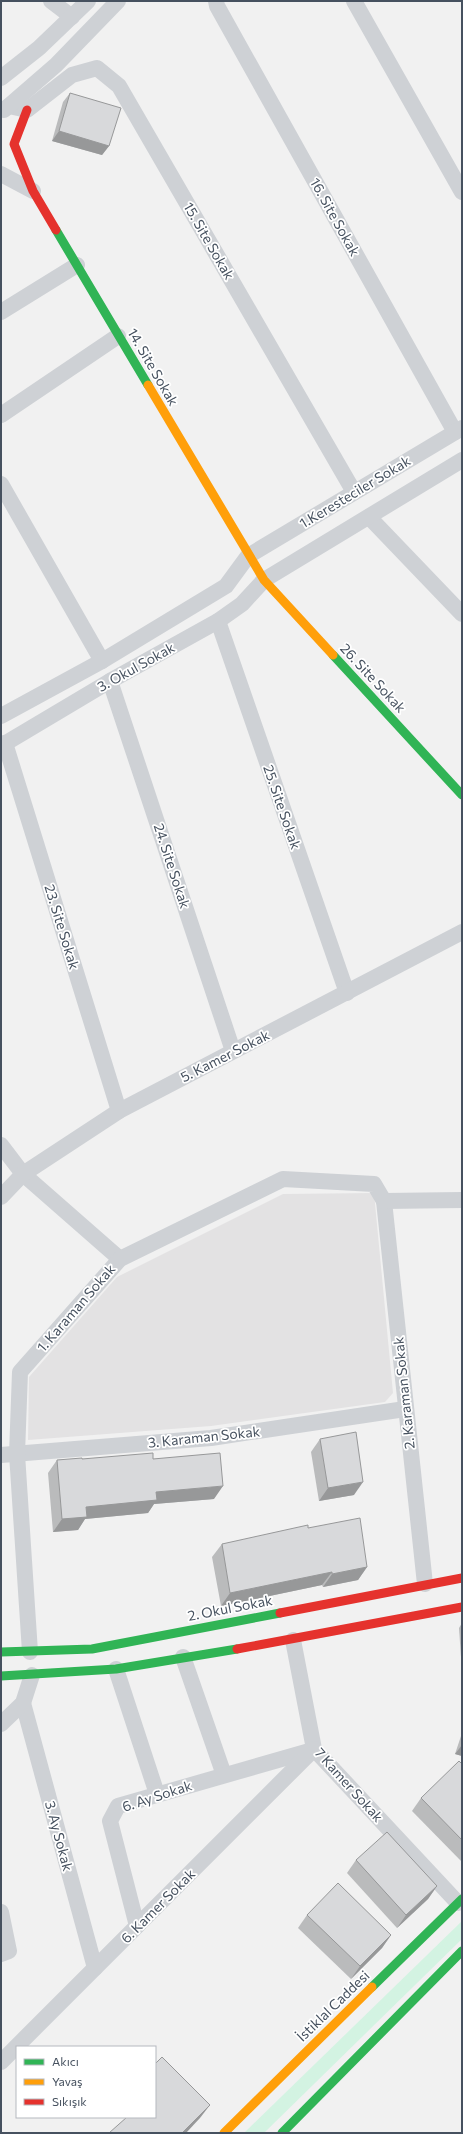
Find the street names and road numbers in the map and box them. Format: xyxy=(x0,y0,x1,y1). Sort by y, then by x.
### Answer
street label: 16. Site Sokak xyxy=(307,175,364,259)
street label: 15. Site Sokak xyxy=(180,199,239,283)
street label: 14. Site Sokak xyxy=(124,325,183,409)
street label: 1.Keresteciler Sokak xyxy=(296,452,414,531)
street label: 3. Okul Sokak xyxy=(94,638,178,695)
street label: 26. Site Sokak xyxy=(337,639,410,716)
street label: 25. Site Sokak xyxy=(260,762,305,852)
street label: 24. Site Sokak xyxy=(151,821,194,911)
street label: 23. Site Sokak xyxy=(41,882,84,972)
street label: 5. Kamer Sokak xyxy=(177,1026,272,1085)
street label: 1. Karaman Sokak xyxy=(33,1260,119,1355)
street label: 2. Karaman Sokak xyxy=(389,1336,418,1450)
street label: 3. Karaman Sokak xyxy=(147,1422,261,1451)
street label: 2. Okul Sokak xyxy=(186,1591,274,1624)
street label: 7 Kamer Sokak xyxy=(312,1744,387,1825)
street label: 6. Ay Sokak xyxy=(120,1776,194,1815)
street label: 3. Ay Sokak xyxy=(42,1799,77,1873)
street label: 6. Kamer Sokak xyxy=(117,1865,199,1946)
street label: İstiklal Caddesi xyxy=(293,1967,373,2045)

